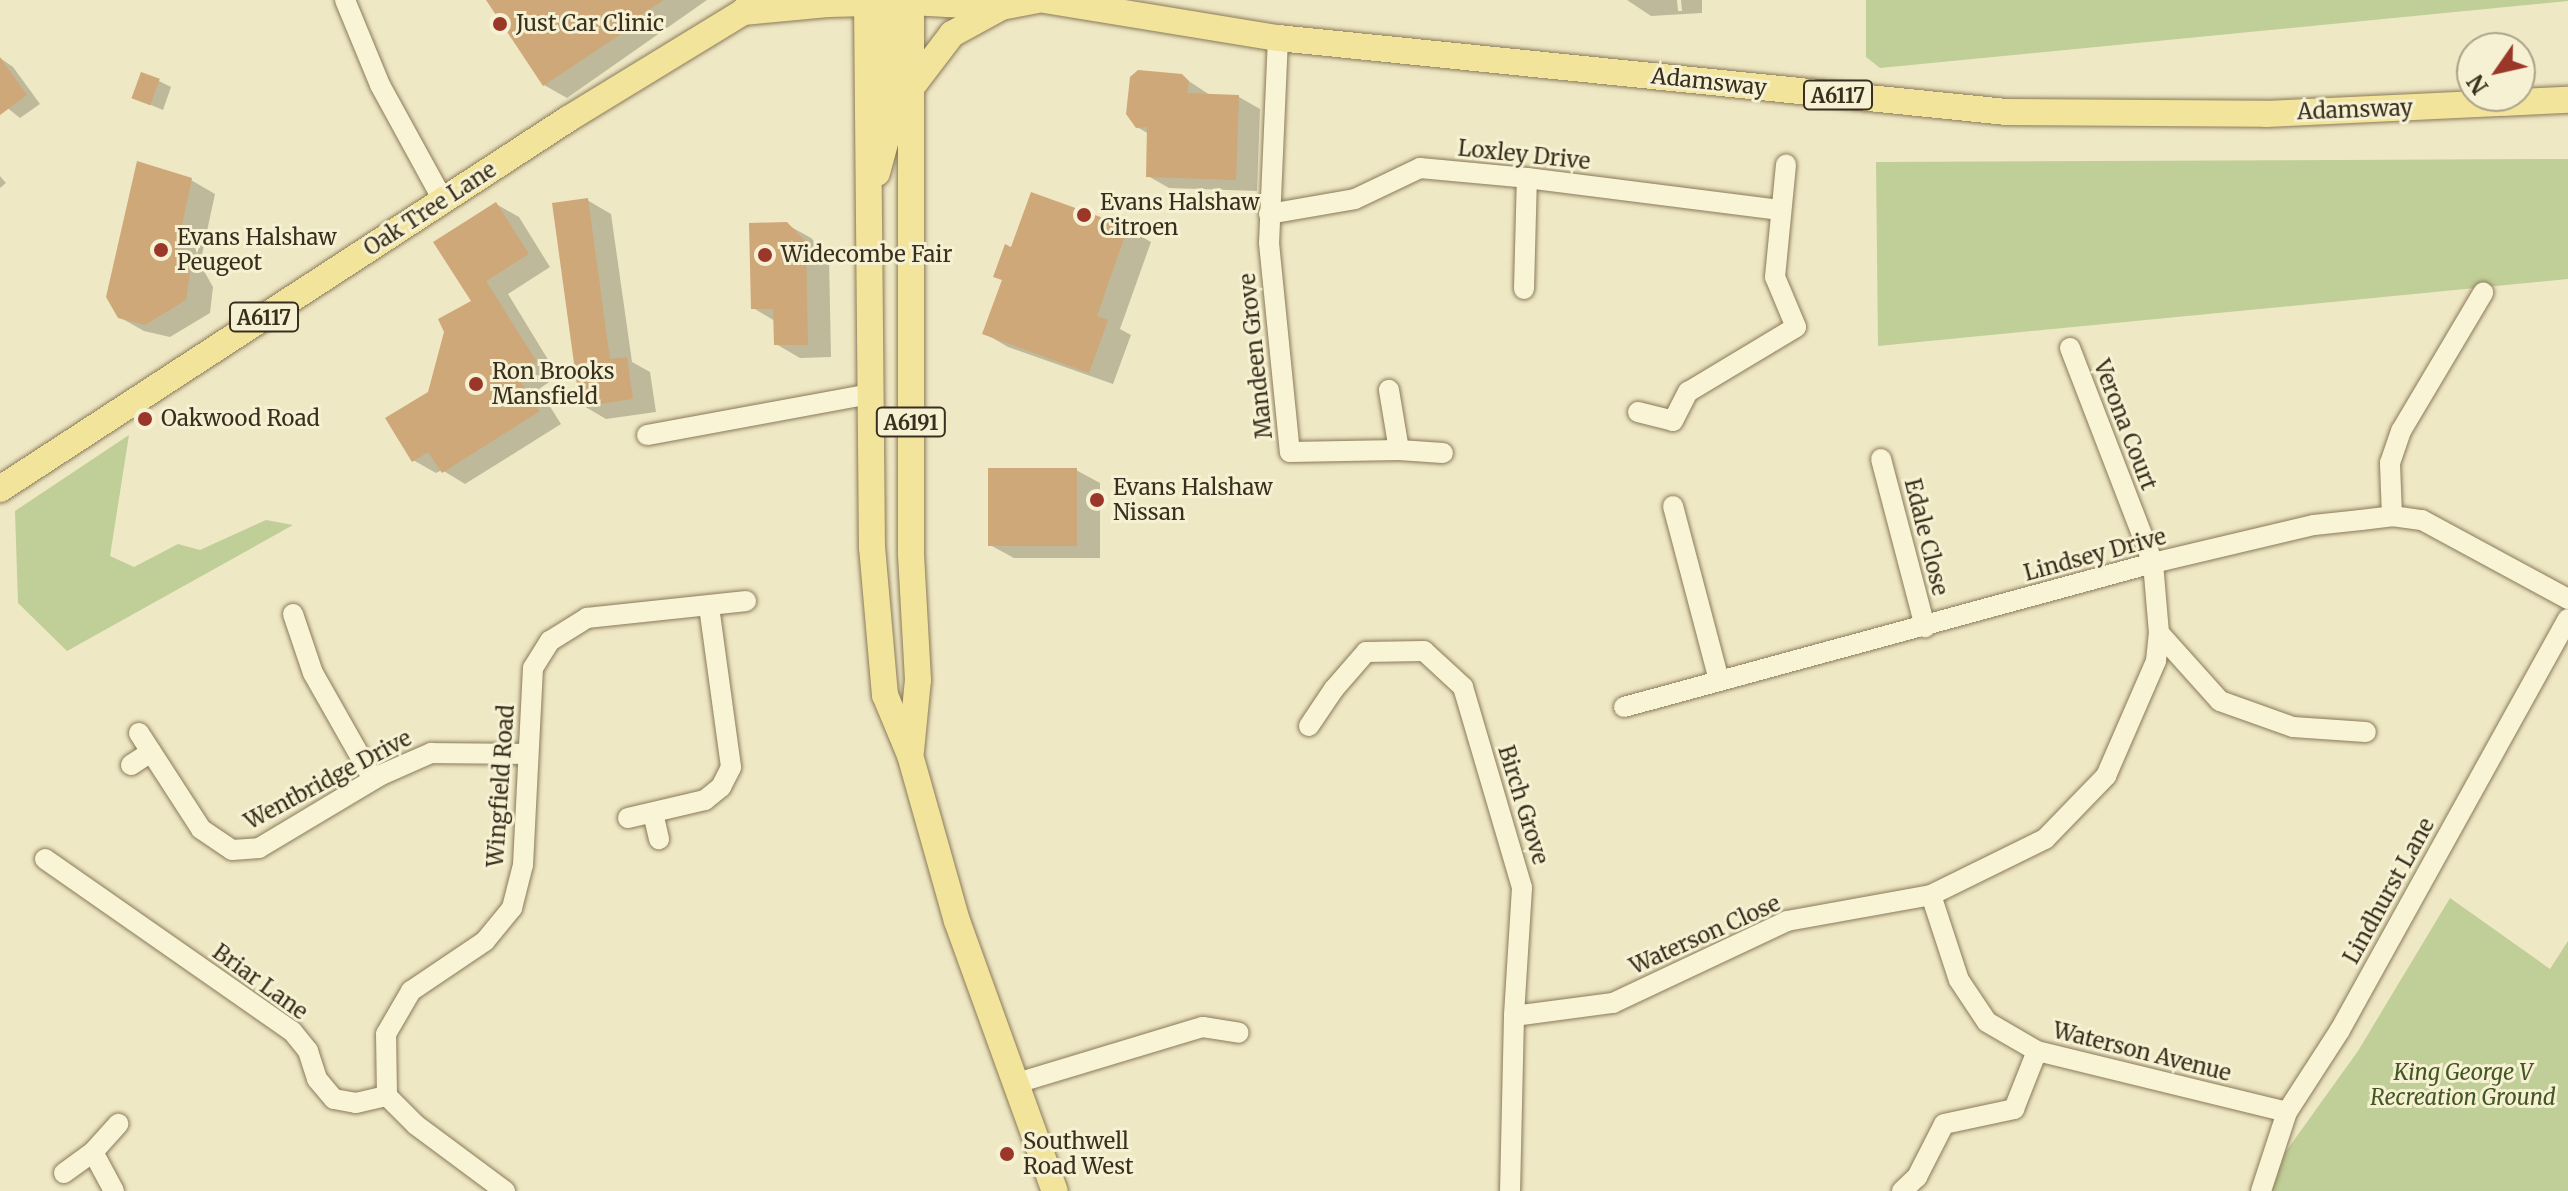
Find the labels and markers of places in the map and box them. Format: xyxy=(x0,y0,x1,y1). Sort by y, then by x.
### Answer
place label: Just Car Clinic xyxy=(516,11,664,37)
marker: Just Car Clinic xyxy=(491,15,509,33)
place label: Evans Halshaw Citroen xyxy=(1100,189,1260,240)
marker: Evans Halshaw Citroen xyxy=(1075,206,1093,224)
place label: Evans Halshaw Peugeot xyxy=(177,224,337,276)
marker: Evans Halshaw Peugeot xyxy=(152,241,170,259)
place label: Widecombe Fair xyxy=(781,242,952,268)
marker: Widecombe Fair xyxy=(756,246,774,264)
place label: Ron Brooks Mansfield xyxy=(492,358,614,410)
marker: Ron Brooks Mansfield xyxy=(467,375,485,393)
place label: Oakwood Road xyxy=(161,406,320,432)
marker: Oakwood Road xyxy=(136,410,154,428)
place label: Evans Halshaw Nissan xyxy=(1113,474,1273,526)
marker: Evans Halshaw Nissan xyxy=(1088,491,1106,509)
place label: Southwell Road West xyxy=(1023,1128,1134,1180)
marker: Southwell Road West xyxy=(998,1145,1016,1163)

